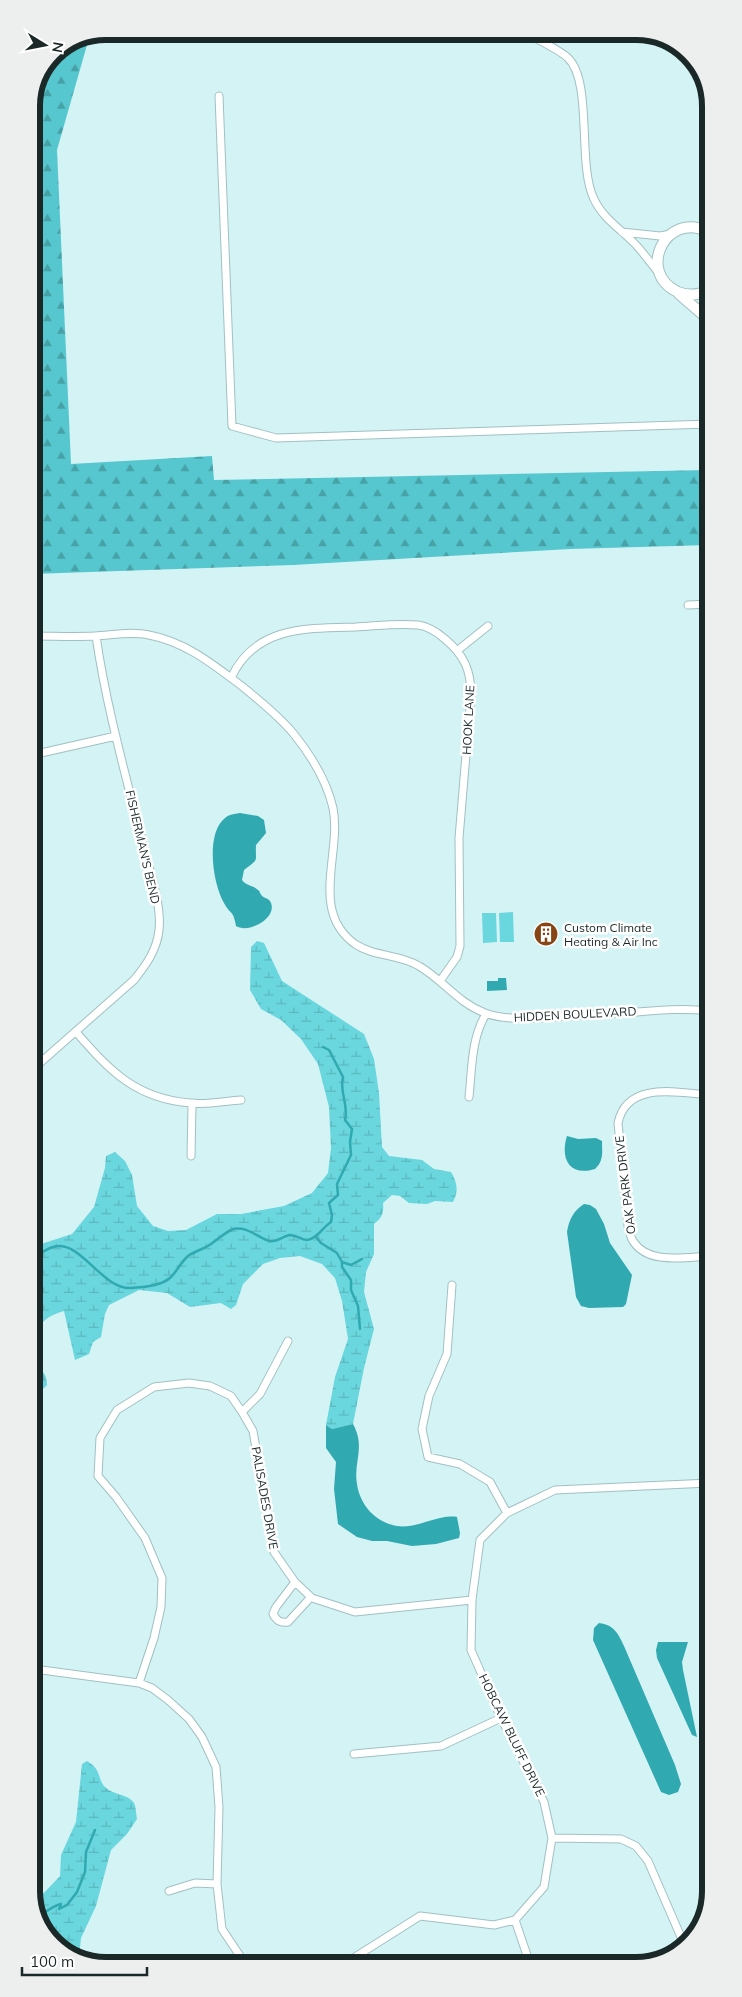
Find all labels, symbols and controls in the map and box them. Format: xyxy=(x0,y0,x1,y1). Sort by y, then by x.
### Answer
north arrow xyxy=(20,20,70,70)
text: N xyxy=(48,40,68,54)
street label: HOOK LANE xyxy=(459,685,477,755)
street label: FISHERMAN'S BEND xyxy=(123,789,163,905)
place label: Custom Climate Heating & Air Inc xyxy=(564,920,658,949)
building icon: Custom Climate Heating & Air Inc xyxy=(533,921,559,947)
street label: HIDDEN BOULEVARD xyxy=(513,1003,637,1025)
street label: OAK PARK DRIVE xyxy=(612,1135,638,1235)
street label: PALISADES DRIVE xyxy=(249,1445,281,1551)
street label: HOBCAW BLUFF DRIVE xyxy=(476,1671,548,1799)
scale bar xyxy=(22,1944,148,1976)
text: 100 m xyxy=(30,1952,74,1971)

